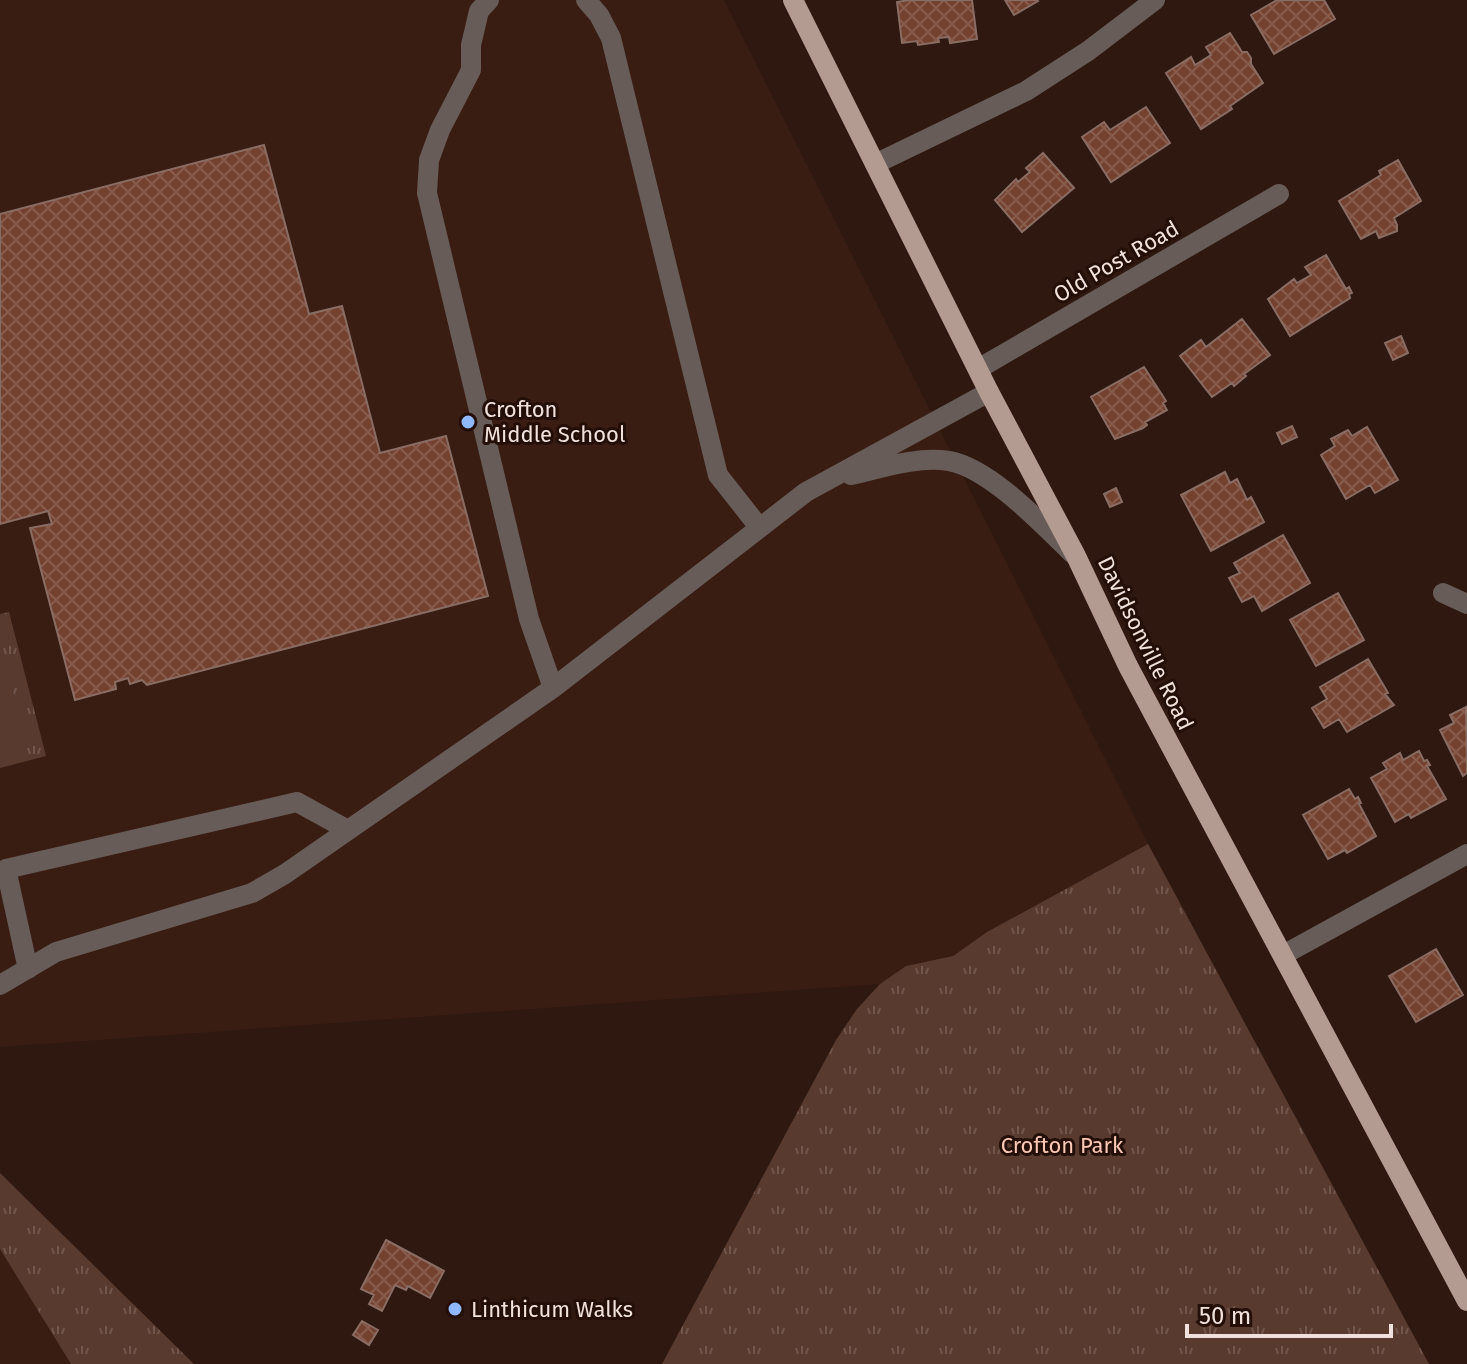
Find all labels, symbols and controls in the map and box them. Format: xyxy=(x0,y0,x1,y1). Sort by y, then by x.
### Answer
street label: Old Post Road xyxy=(1049,215,1184,308)
place label: Crofton Middle School xyxy=(484,396,625,448)
marker: Crofton Middle School xyxy=(459,413,477,431)
street label: Davidsonville Road xyxy=(1092,552,1199,735)
park label: Crofton Park xyxy=(1001,1132,1124,1159)
scale bar xyxy=(1187,1288,1391,1338)
place label: Linthicum Walks xyxy=(471,1296,633,1323)
marker: Linthicum Walks xyxy=(446,1300,464,1318)
text: 50 m xyxy=(1199,1302,1251,1330)

